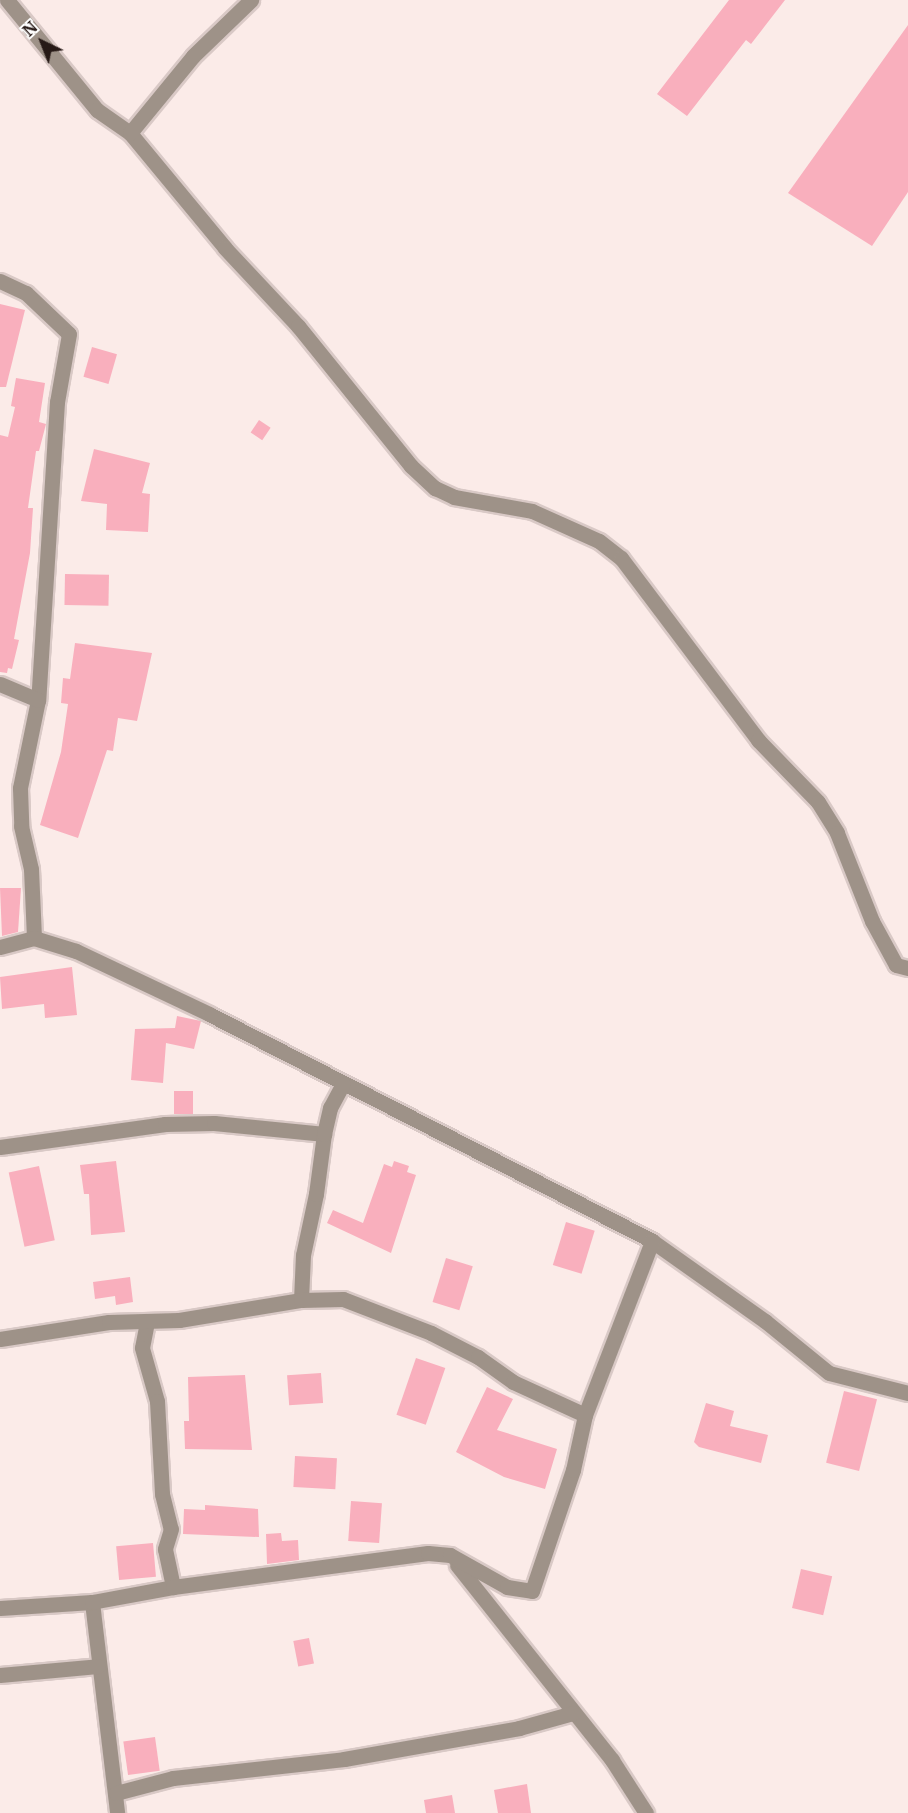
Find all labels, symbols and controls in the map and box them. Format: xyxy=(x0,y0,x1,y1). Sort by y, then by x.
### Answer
north arrow xyxy=(12,12,72,72)
text: N xyxy=(18,17,41,40)

